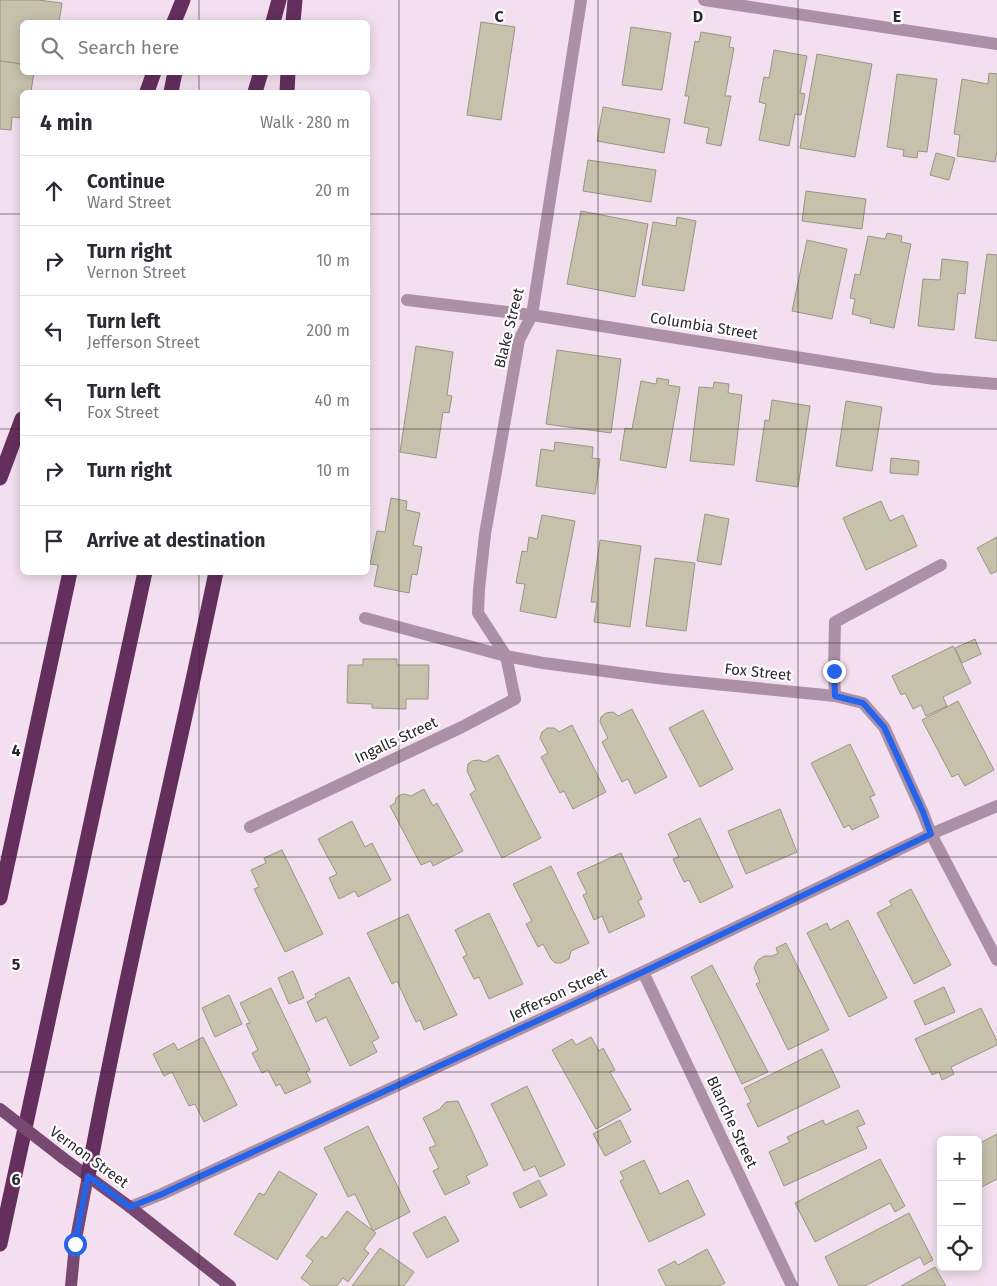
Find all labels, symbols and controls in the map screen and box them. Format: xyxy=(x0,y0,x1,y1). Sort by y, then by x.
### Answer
text: C xyxy=(494,7,504,26)
text: D xyxy=(693,7,703,26)
text: E xyxy=(893,7,901,26)
search box xyxy=(20,20,370,75)
icon: search xyxy=(38,34,66,62)
text: Search here xyxy=(78,36,179,59)
text: 4 min xyxy=(40,110,93,136)
text: Walk · 280 m xyxy=(260,113,350,132)
text: Continue xyxy=(87,170,165,193)
icon: ahead xyxy=(40,177,68,205)
text: 20 m xyxy=(315,181,350,200)
text: Ward Street xyxy=(87,193,171,212)
text: Turn right xyxy=(87,240,172,263)
icon: right xyxy=(40,247,68,275)
text: 10 m xyxy=(316,251,350,270)
text: Vernon Street xyxy=(87,263,186,282)
street label: Blake Street xyxy=(490,285,528,370)
street label: Columbia Street xyxy=(649,309,760,343)
text: Turn left xyxy=(87,310,161,333)
icon: left xyxy=(40,317,68,345)
text: 200 m xyxy=(306,321,350,340)
text: Jefferson Street xyxy=(87,333,200,352)
text: Turn left xyxy=(87,380,161,403)
icon: left xyxy=(40,387,68,415)
text: 40 m xyxy=(315,391,350,410)
text: Fox Street xyxy=(87,403,159,422)
icon: right xyxy=(40,457,68,485)
text: Turn right xyxy=(87,459,172,482)
text: 10 m xyxy=(316,461,350,480)
icon: arrive xyxy=(40,527,68,555)
text: Arrive at destination xyxy=(87,529,266,552)
street label: Fox Street xyxy=(724,660,793,685)
route end xyxy=(823,660,846,683)
street label: Ingalls Street xyxy=(352,713,441,767)
text: 4 xyxy=(11,741,21,760)
text: 5 xyxy=(12,955,21,974)
street label: Jefferson Street xyxy=(506,963,610,1024)
street label: Blanche Street xyxy=(703,1073,761,1171)
street label: Vernon Street xyxy=(46,1122,132,1192)
map controls xyxy=(937,1136,982,1271)
button: + xyxy=(937,1136,982,1181)
text: 6 xyxy=(11,1170,21,1189)
button: − xyxy=(937,1181,982,1226)
button: locate xyxy=(937,1226,982,1271)
route start xyxy=(64,1233,87,1256)

